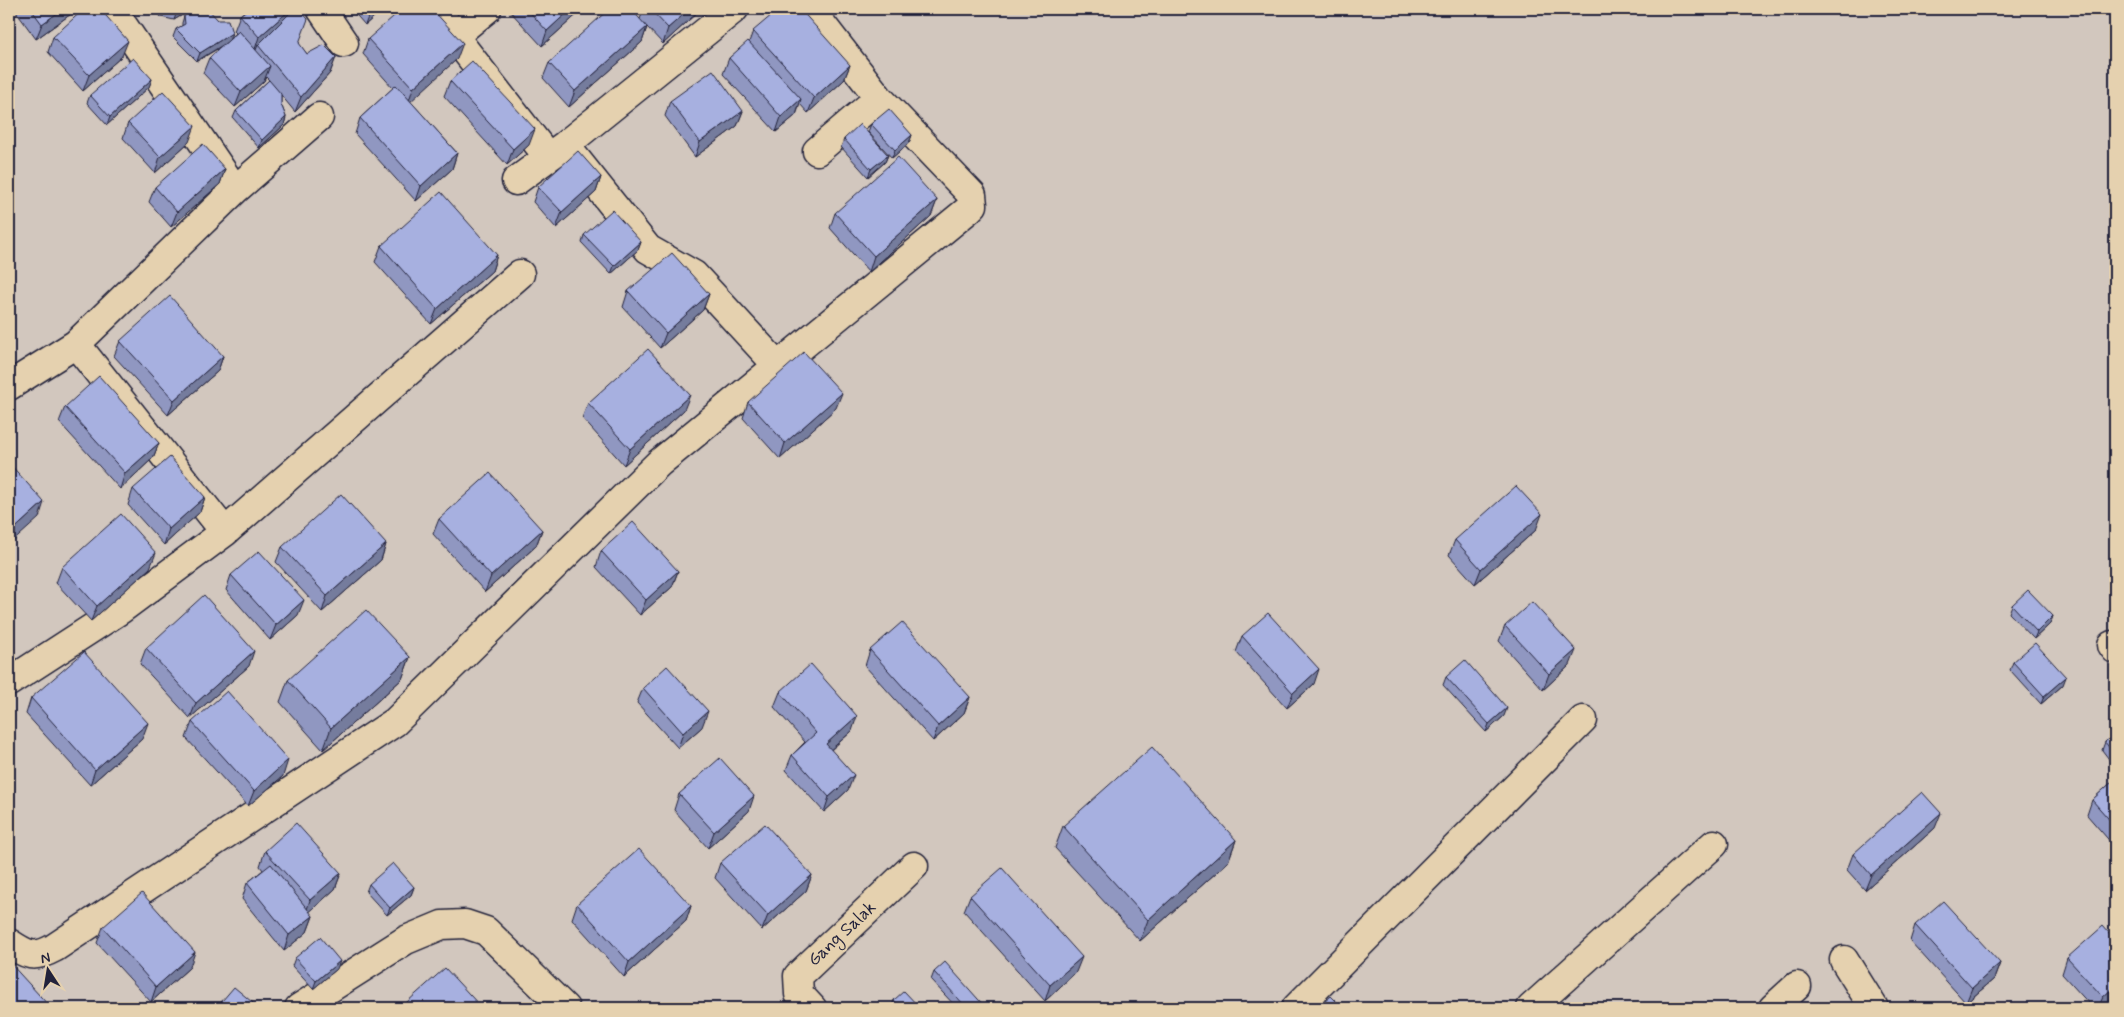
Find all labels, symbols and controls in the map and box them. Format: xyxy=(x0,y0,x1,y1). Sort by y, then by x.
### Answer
street label: Gang Salak xyxy=(803,896,882,973)
north arrow xyxy=(22,944,72,994)
text: N xyxy=(39,948,52,968)

